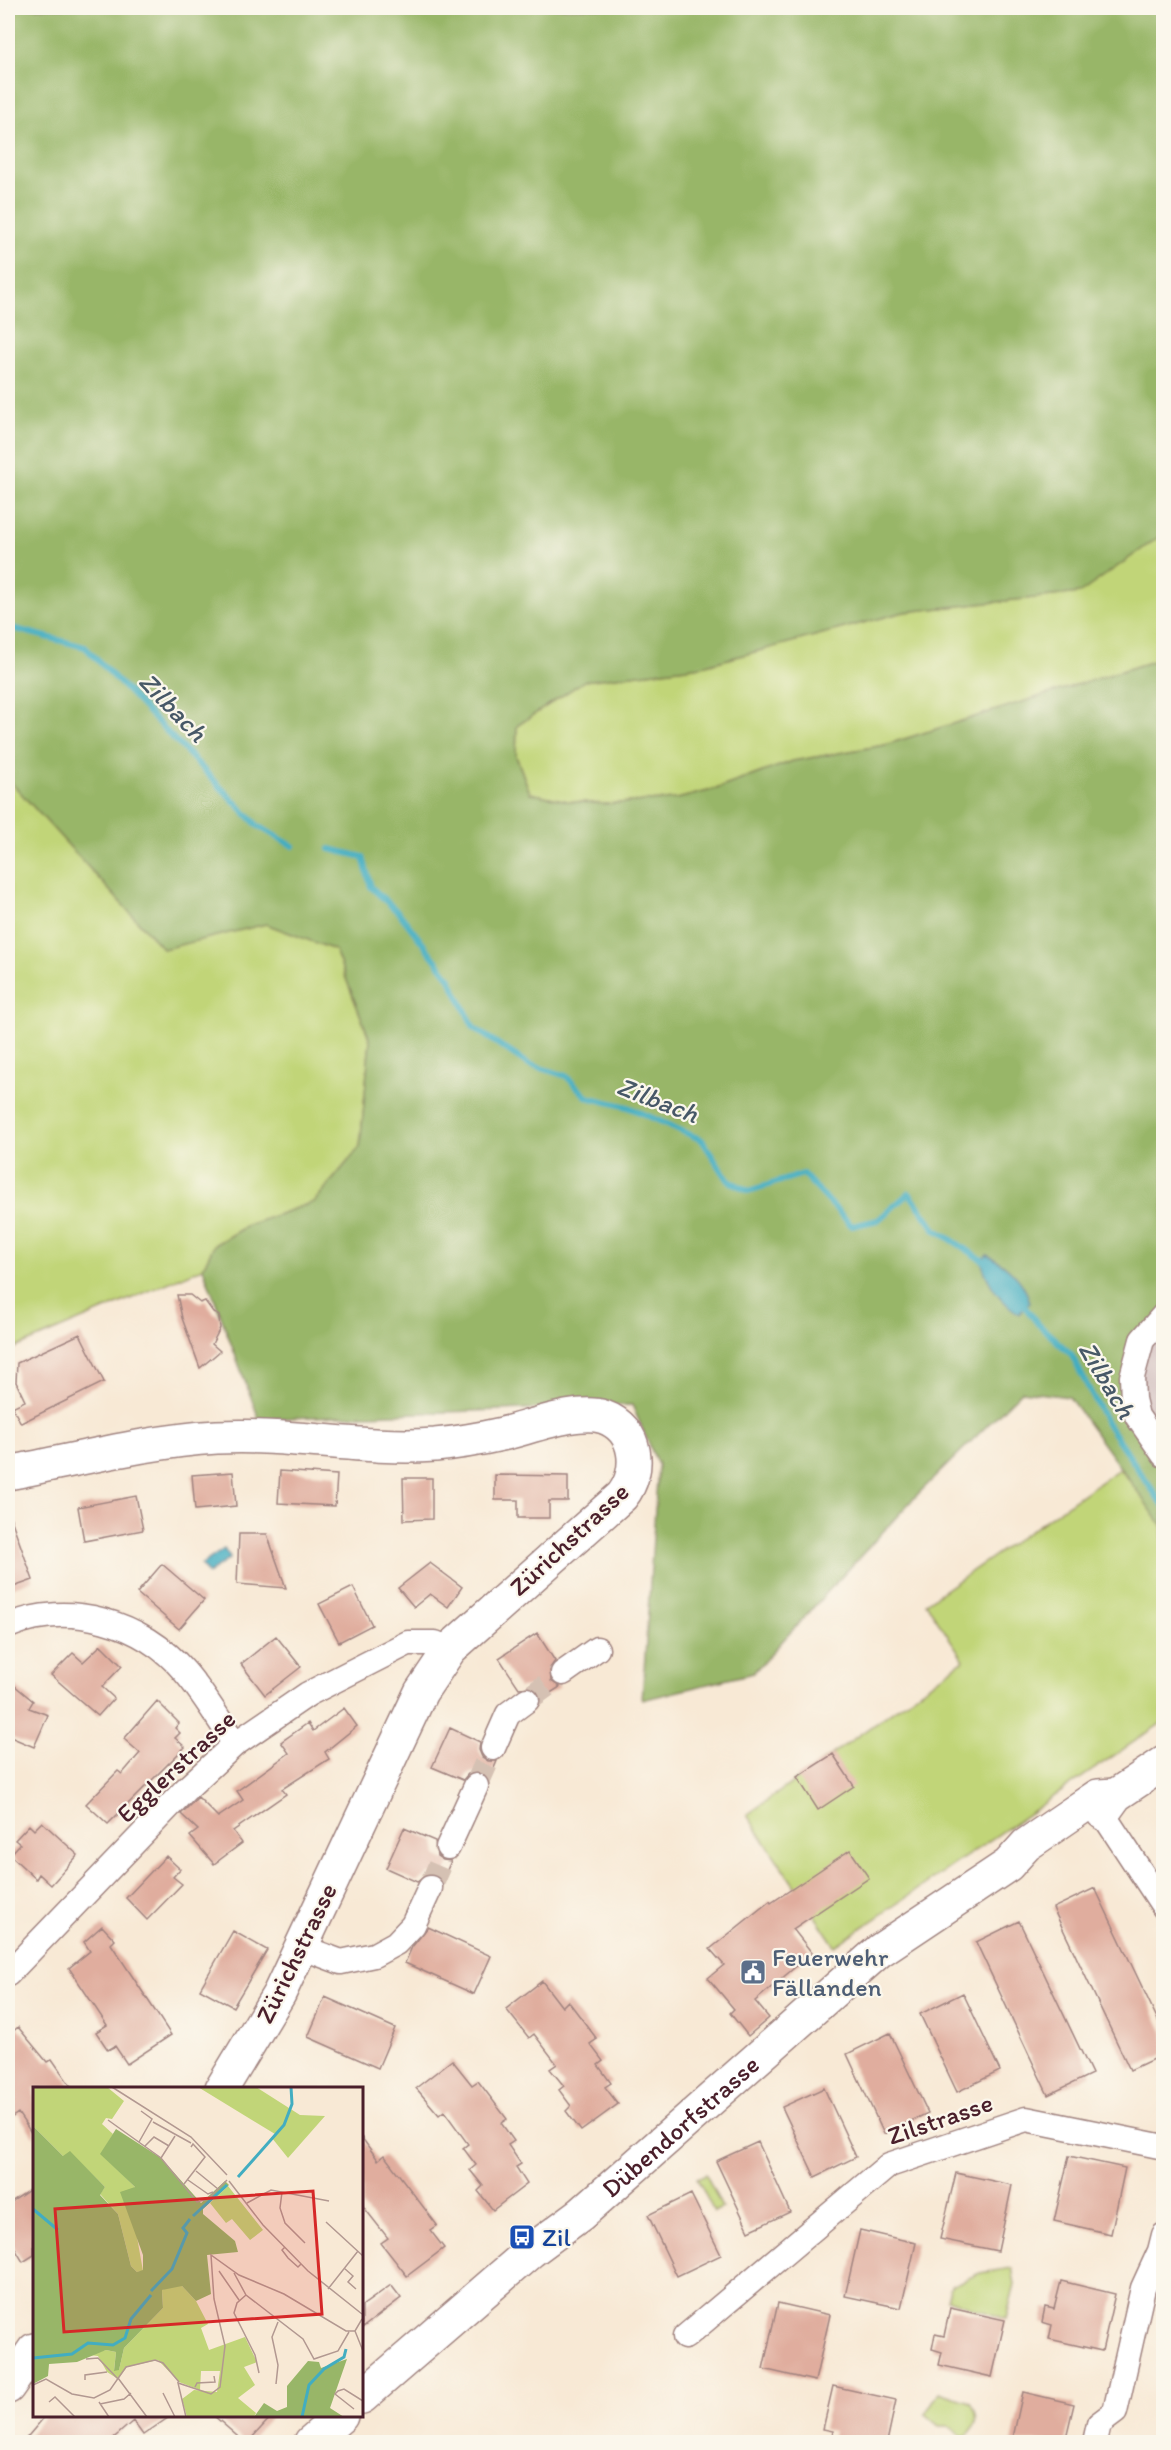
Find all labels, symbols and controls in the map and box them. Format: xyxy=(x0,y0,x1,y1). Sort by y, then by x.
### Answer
water label: Zilbach xyxy=(132,665,215,749)
water label: Zilbach xyxy=(613,1069,704,1130)
water label: Zilbach xyxy=(1072,1335,1144,1425)
street label: Zürichstrasse xyxy=(503,1475,635,1603)
street label: Egglerstrasse xyxy=(110,1703,242,1829)
street label: Zürichstrasse xyxy=(248,1878,344,2028)
place label: Feuerwehr Fällanden xyxy=(772,1941,889,2003)
public building icon: Feuerwehr Fällanden xyxy=(738,1957,768,1987)
street label: Dübendorfstrasse xyxy=(595,2048,766,2204)
street label: Zilstrasse xyxy=(883,2086,997,2152)
inset map xyxy=(33,2087,363,2417)
place label: Zil xyxy=(542,2221,571,2253)
bus stop icon: Zil xyxy=(507,2222,537,2252)

